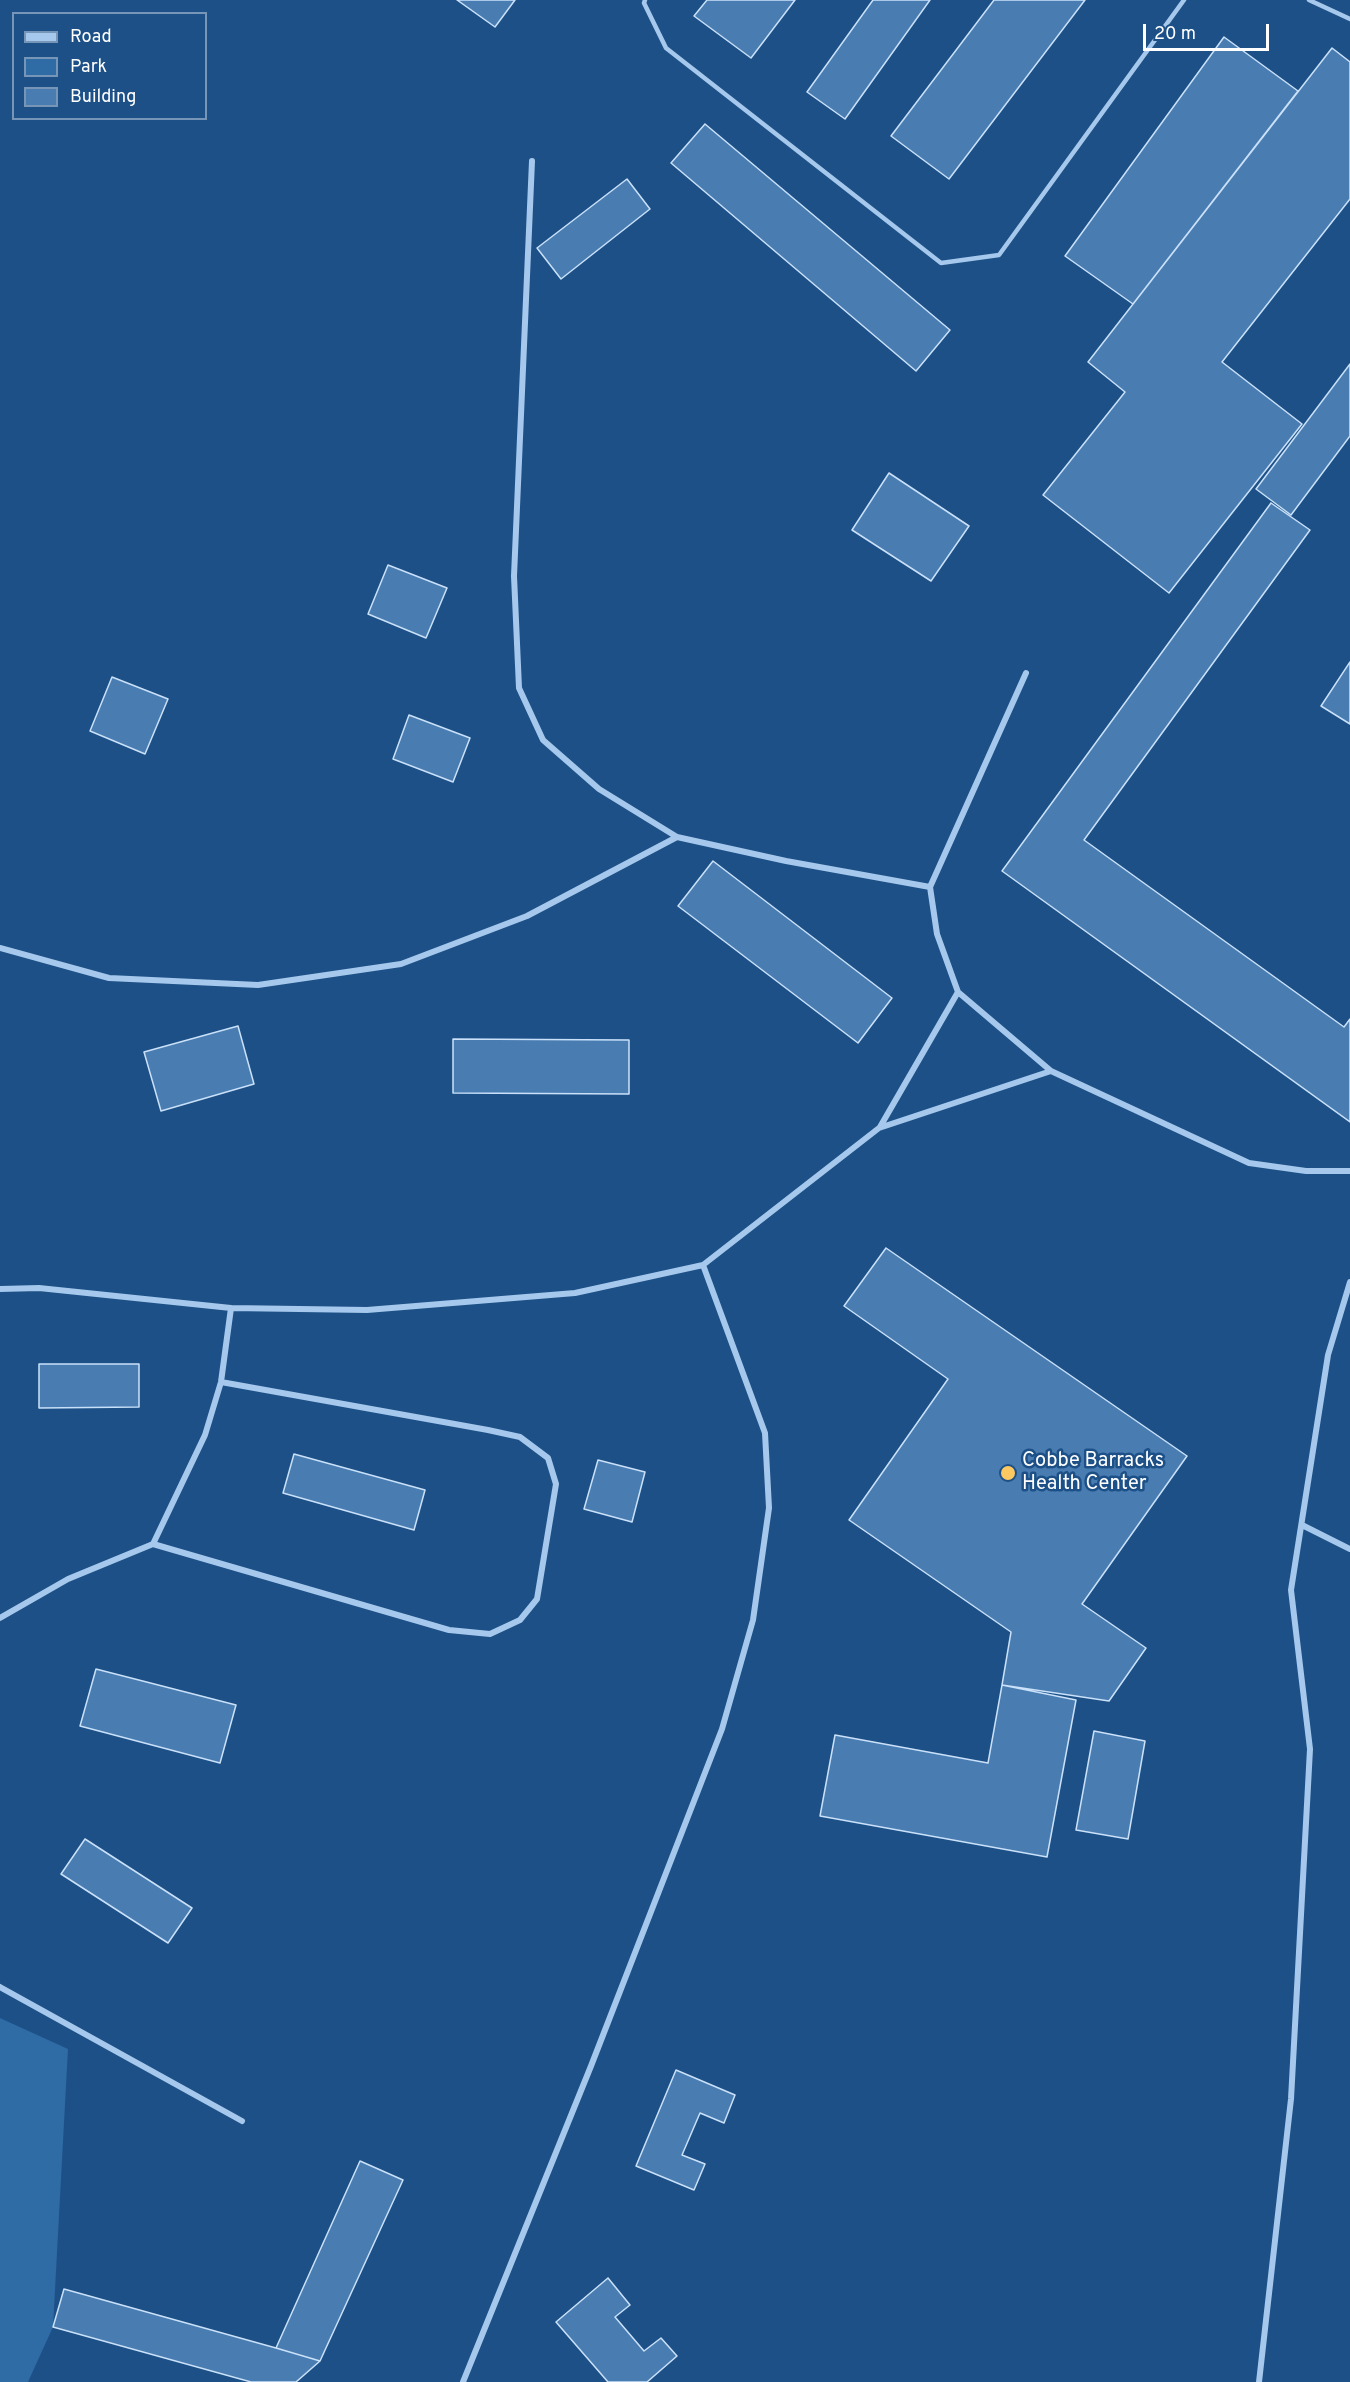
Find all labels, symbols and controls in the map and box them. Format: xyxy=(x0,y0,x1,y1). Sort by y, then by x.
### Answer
legend xyxy=(12,12,207,120)
scale bar xyxy=(1146,12,1272,50)
text: 20 m xyxy=(1154,23,1196,46)
text: Road xyxy=(70,26,112,49)
text: Park xyxy=(70,56,107,79)
text: Building xyxy=(70,86,136,109)
place label: Cobbe Barracks Health Center xyxy=(1022,1450,1164,1497)
marker: Cobbe Barracks Health Center xyxy=(999,1464,1017,1482)

